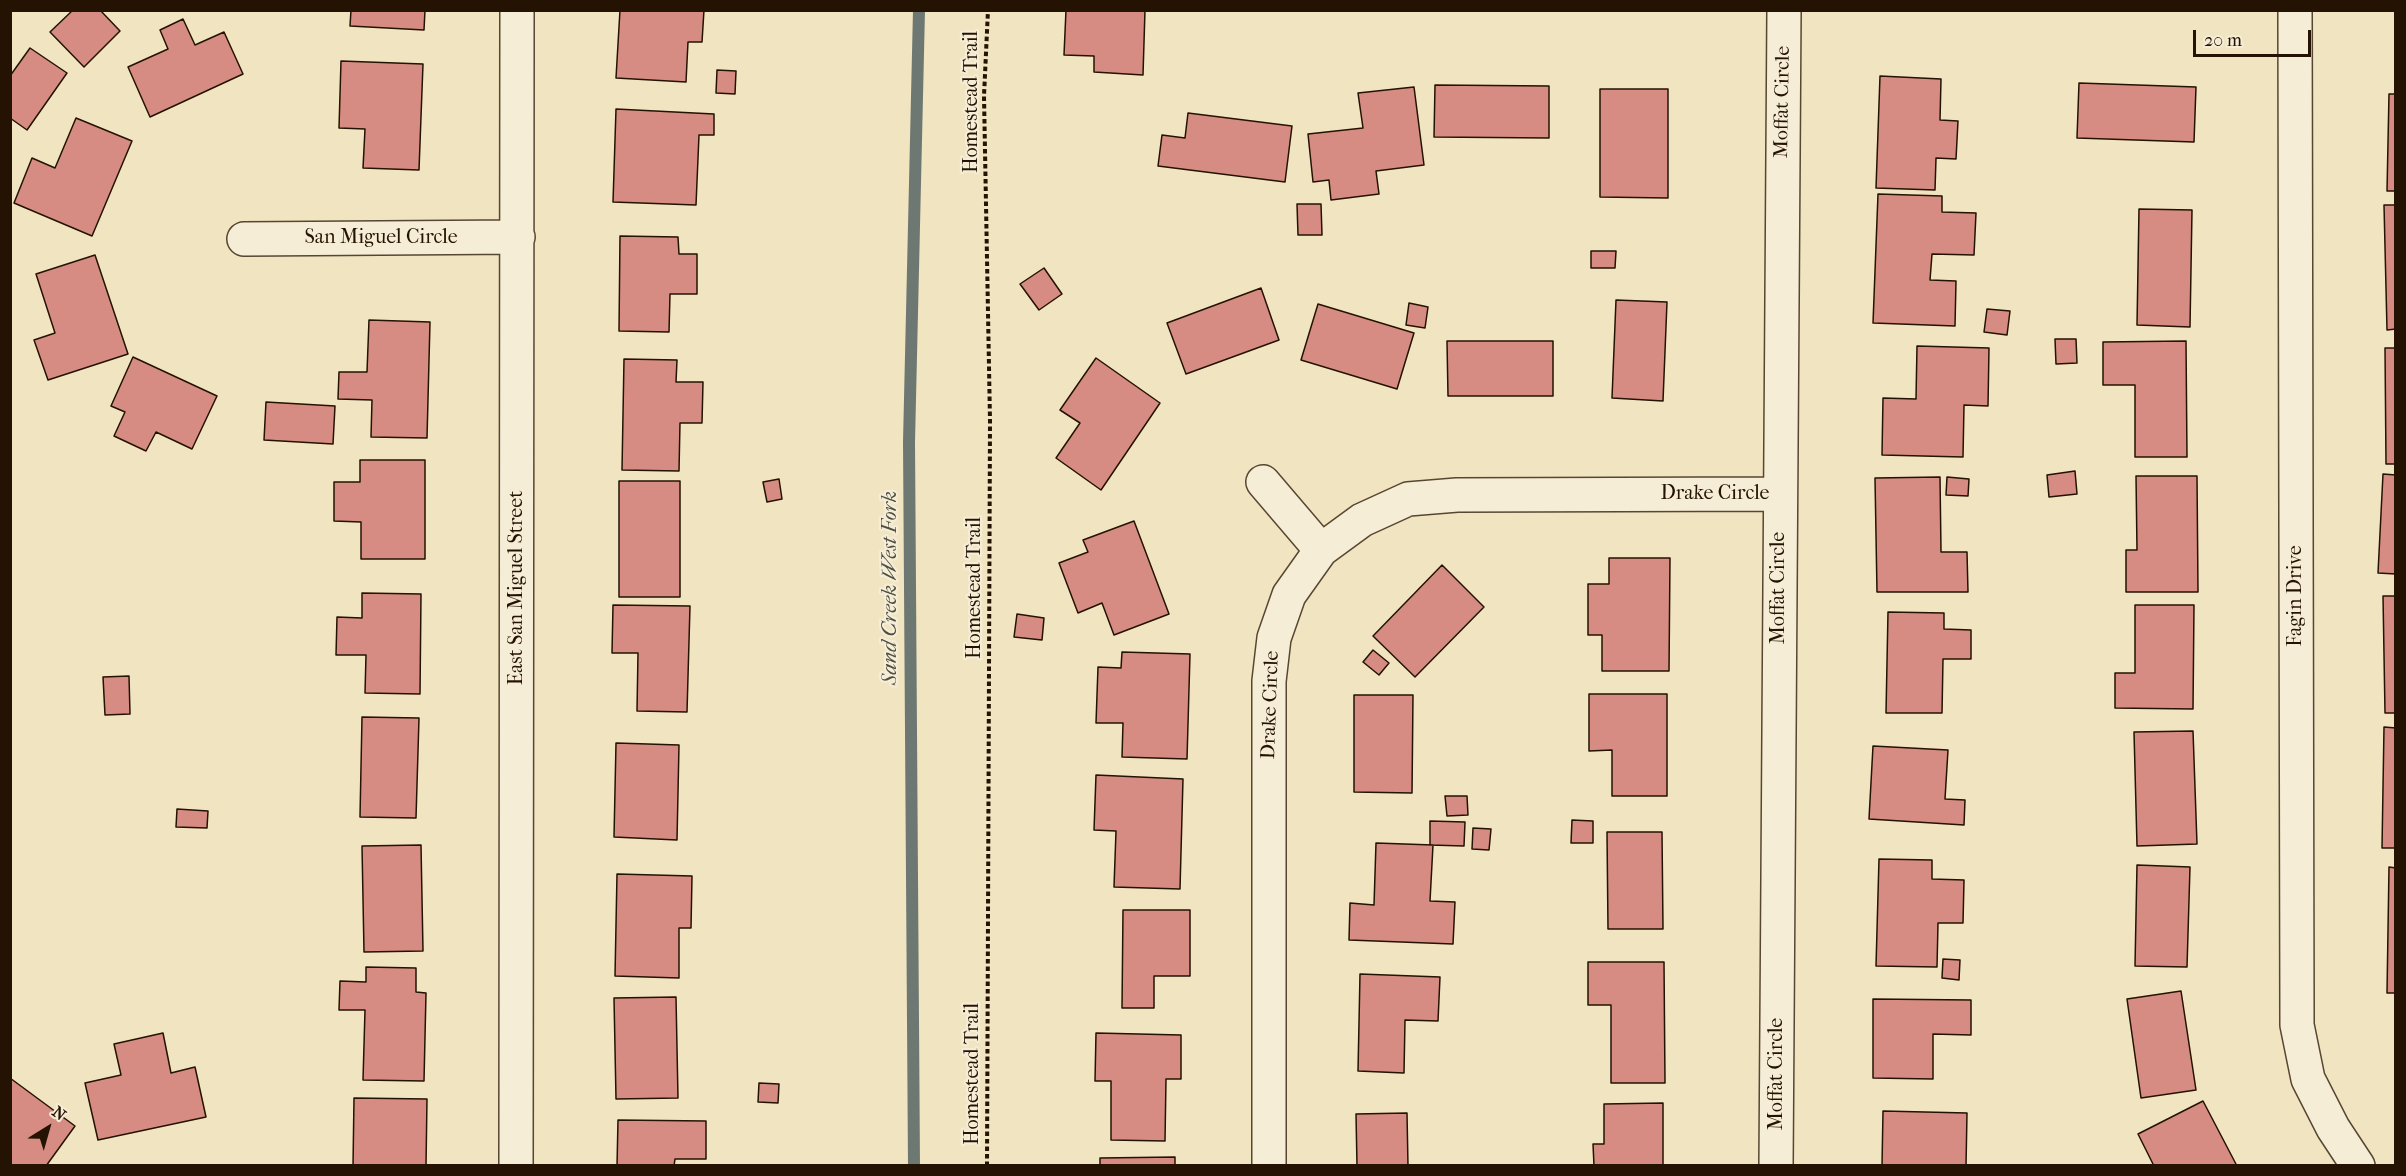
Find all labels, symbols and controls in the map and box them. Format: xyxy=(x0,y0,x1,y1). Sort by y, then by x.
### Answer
scale bar xyxy=(2196,18,2314,56)
text: 20 m xyxy=(2204,30,2242,51)
street label: Homestead Trail xyxy=(960,31,984,173)
street label: Moffat Circle xyxy=(1770,46,1796,158)
street label: San Miguel Circle xyxy=(304,226,458,250)
street label: Drake Circle xyxy=(1661,482,1769,506)
street label: East San Miguel Street xyxy=(505,491,529,685)
water label: Sand Creek West Fork xyxy=(878,491,904,685)
street label: Homestead Trail xyxy=(963,517,987,659)
street label: Moffat Circle xyxy=(1767,532,1791,644)
street label: Fagin Drive xyxy=(2284,545,2308,647)
street label: Drake Circle xyxy=(1257,650,1285,760)
street label: Homestead Trail xyxy=(961,1003,985,1145)
street label: Moffat Circle xyxy=(1765,1018,1789,1130)
north arrow xyxy=(18,1098,78,1158)
text: N xyxy=(49,1102,70,1124)

